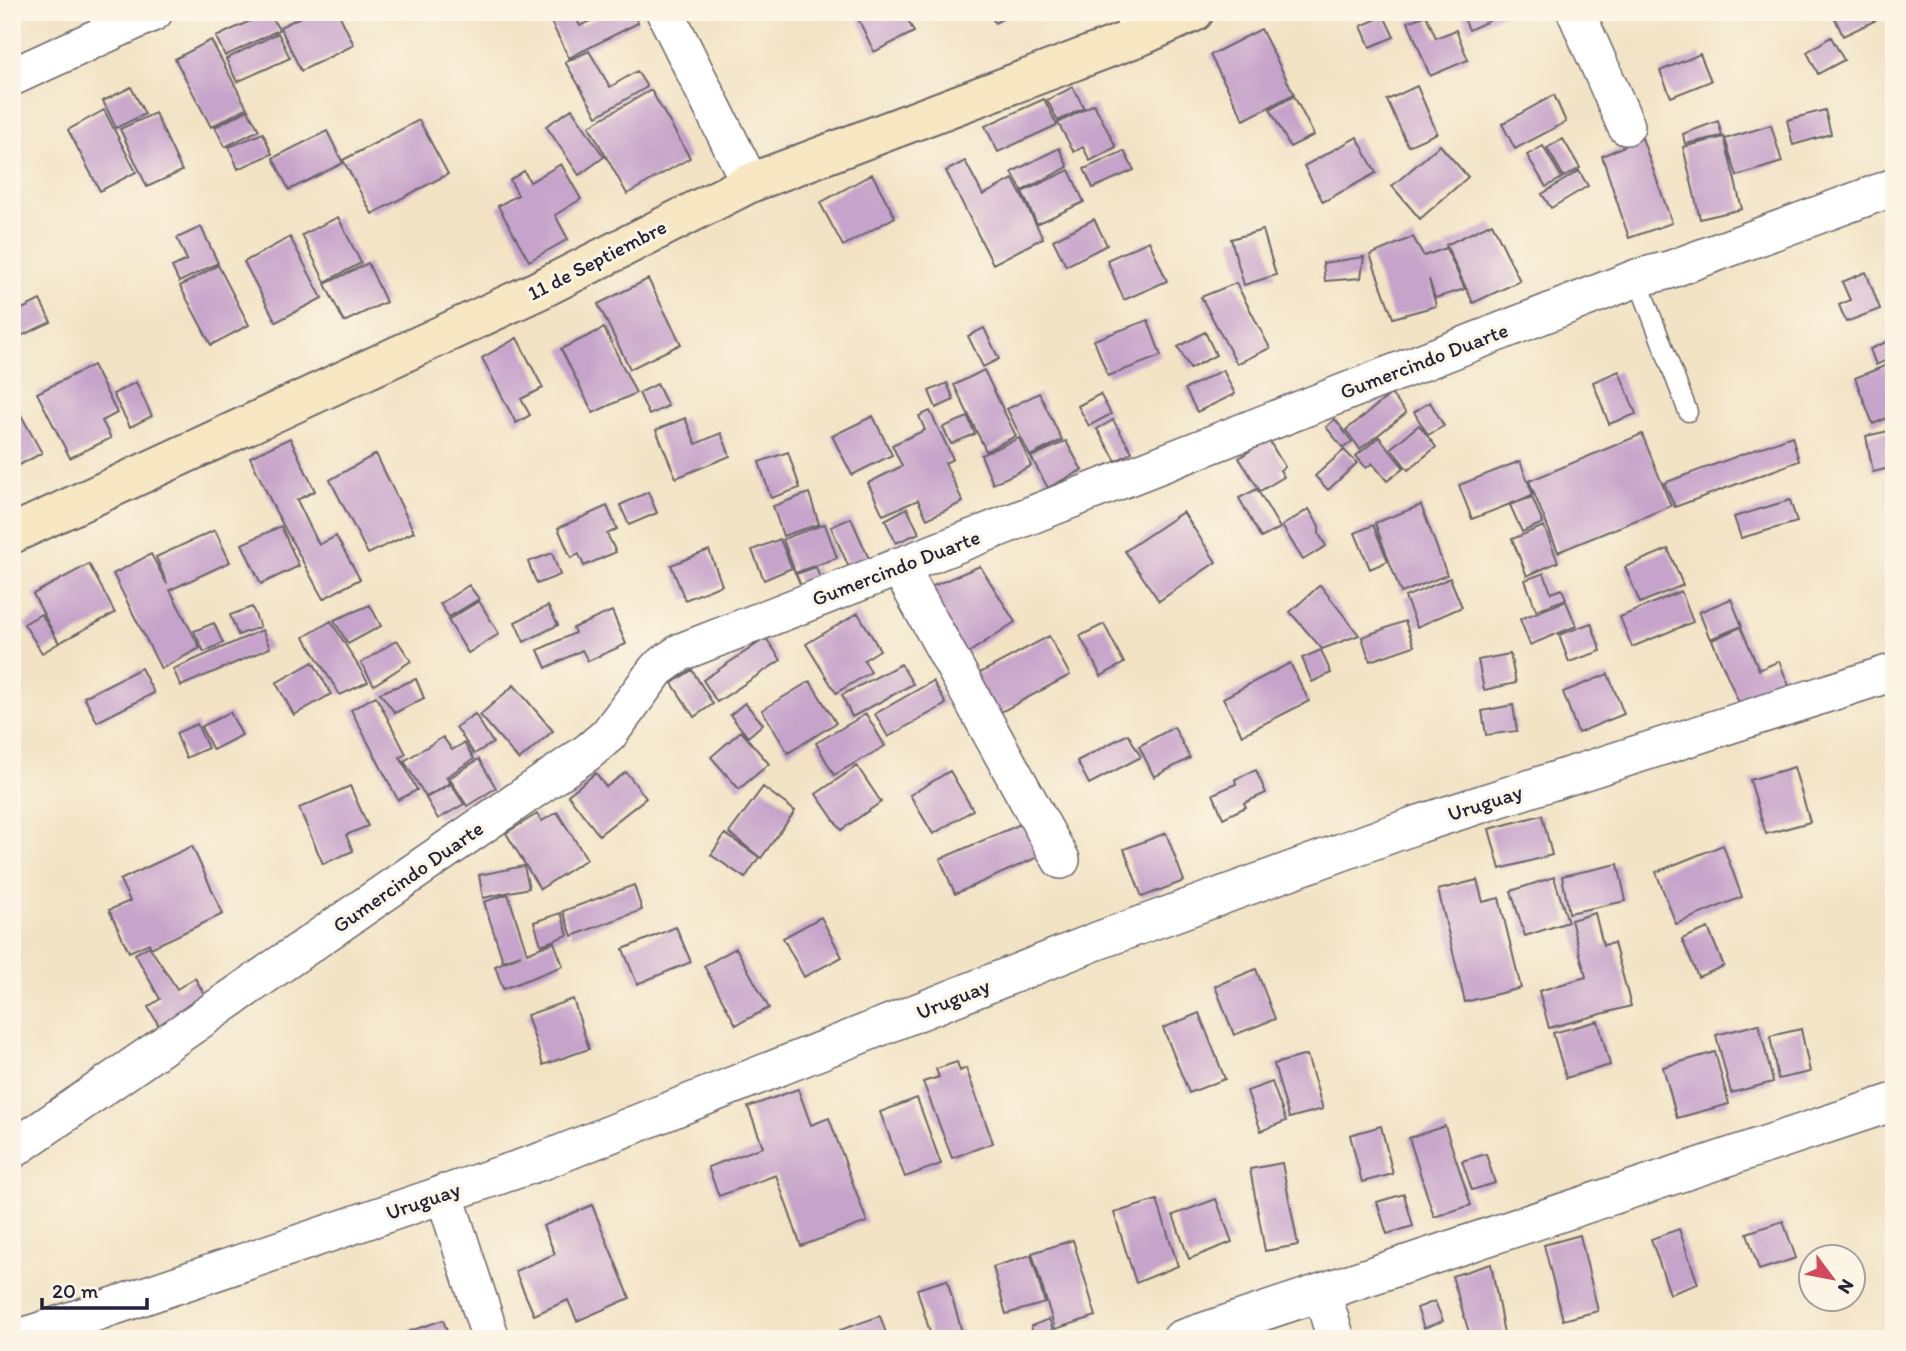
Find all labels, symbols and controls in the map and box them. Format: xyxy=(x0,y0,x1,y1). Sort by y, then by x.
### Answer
street label: 11 de Septiembre xyxy=(523,214,671,305)
street label: Gumercindo Duarte xyxy=(1336,317,1511,404)
street label: Gumercindo Duarte xyxy=(808,524,983,611)
street label: Uruguay xyxy=(1444,779,1525,826)
street label: Gumercindo Duarte xyxy=(328,815,488,938)
street label: Uruguay xyxy=(913,973,993,1025)
street label: Uruguay xyxy=(382,1176,463,1225)
north arrow xyxy=(1798,1242,1868,1312)
scale bar xyxy=(42,1267,147,1311)
text: N xyxy=(1833,1275,1859,1298)
text: 20 m xyxy=(52,1278,99,1303)

